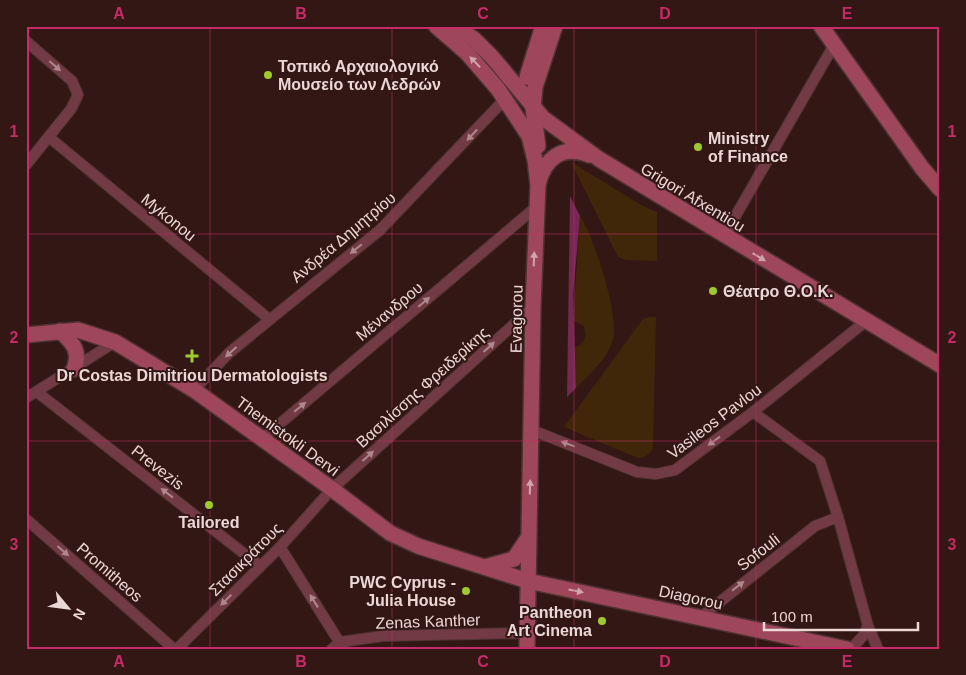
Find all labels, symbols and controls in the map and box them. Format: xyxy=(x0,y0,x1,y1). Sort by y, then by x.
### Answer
text: A xyxy=(113,5,125,22)
text: B xyxy=(295,5,307,22)
text: C xyxy=(477,5,489,22)
text: D xyxy=(659,5,671,22)
text: E xyxy=(842,5,853,22)
one-way arrow xyxy=(469,56,481,68)
place label: Τοπικό Αρχαιολογικό Μουσείο των Λεδρών xyxy=(278,58,441,93)
one-way arrow xyxy=(48,61,61,72)
marker: Τοπικό Αρχαιολογικό Μουσείο των Λεδρών xyxy=(262,69,274,81)
text: 1 xyxy=(10,123,19,140)
text: 1 xyxy=(948,123,957,140)
one-way arrow xyxy=(466,128,478,140)
place label: Ministry of Finance xyxy=(708,130,788,165)
marker: Ministry of Finance xyxy=(692,141,704,153)
street label: Grigori Afxentiou xyxy=(638,160,748,235)
street label: Ανδρέα Δημητρίου xyxy=(288,189,399,286)
street label: Mykonou xyxy=(138,190,199,244)
one-way arrow xyxy=(350,243,363,254)
one-way arrow xyxy=(531,250,539,266)
one-way arrow xyxy=(753,253,766,262)
street label: Μένανδρου xyxy=(353,279,426,344)
place label: Θέατρο Θ.Ο.Κ. xyxy=(723,283,834,300)
street label: Evagorou xyxy=(507,285,526,353)
marker: Θέατρο Θ.Ο.Κ. xyxy=(707,285,719,297)
one-way arrow xyxy=(417,296,430,307)
street label: Βασιλίσσης Φρειδερίκης xyxy=(353,323,492,451)
text: 2 xyxy=(10,329,19,346)
text: 2 xyxy=(948,329,957,346)
one-way arrow xyxy=(482,341,494,353)
one-way arrow xyxy=(225,346,237,358)
marker: Dr Costas Dimitriou Dermatologists xyxy=(185,349,199,363)
place label: Dr Costas Dimitriou Dermatologists xyxy=(56,367,328,384)
street label: Vasileos Pavlou xyxy=(664,381,764,462)
street label: Themistokli Dervi xyxy=(233,393,342,479)
one-way arrow xyxy=(293,401,306,412)
one-way arrow xyxy=(708,435,721,446)
one-way arrow xyxy=(560,440,575,448)
street label: Prevezis xyxy=(128,442,187,493)
one-way arrow xyxy=(362,450,374,462)
one-way arrow xyxy=(526,479,534,495)
one-way arrow xyxy=(160,488,173,498)
marker: Tailored xyxy=(203,499,215,511)
place label: Tailored xyxy=(178,514,240,531)
street label: Στασικράτους xyxy=(206,519,285,599)
street label: Sofouli xyxy=(734,531,783,574)
text: 3 xyxy=(10,536,19,553)
text: 3 xyxy=(948,536,957,553)
street label: Promitheos xyxy=(74,539,146,605)
one-way arrow xyxy=(57,545,69,556)
place label: PWC Cyprus - Julia House xyxy=(349,574,456,609)
one-way arrow xyxy=(731,581,745,591)
north arrow xyxy=(42,582,92,632)
street label: Diagorou xyxy=(657,582,724,613)
marker: PWC Cyprus - Julia House xyxy=(460,585,472,597)
one-way arrow xyxy=(568,587,584,595)
one-way arrow xyxy=(220,594,232,606)
one-way arrow xyxy=(309,594,319,608)
scale bar xyxy=(764,600,917,632)
place label: Pantheon Art Cinema xyxy=(507,604,592,639)
text: N xyxy=(70,606,89,623)
text: 100 m xyxy=(771,608,813,625)
street label: Zenas Kanther xyxy=(375,611,481,632)
marker: Pantheon Art Cinema xyxy=(596,615,608,627)
text: A xyxy=(113,653,125,670)
text: B xyxy=(295,653,307,670)
text: C xyxy=(477,653,489,670)
text: D xyxy=(659,653,671,670)
text: E xyxy=(842,653,853,670)

